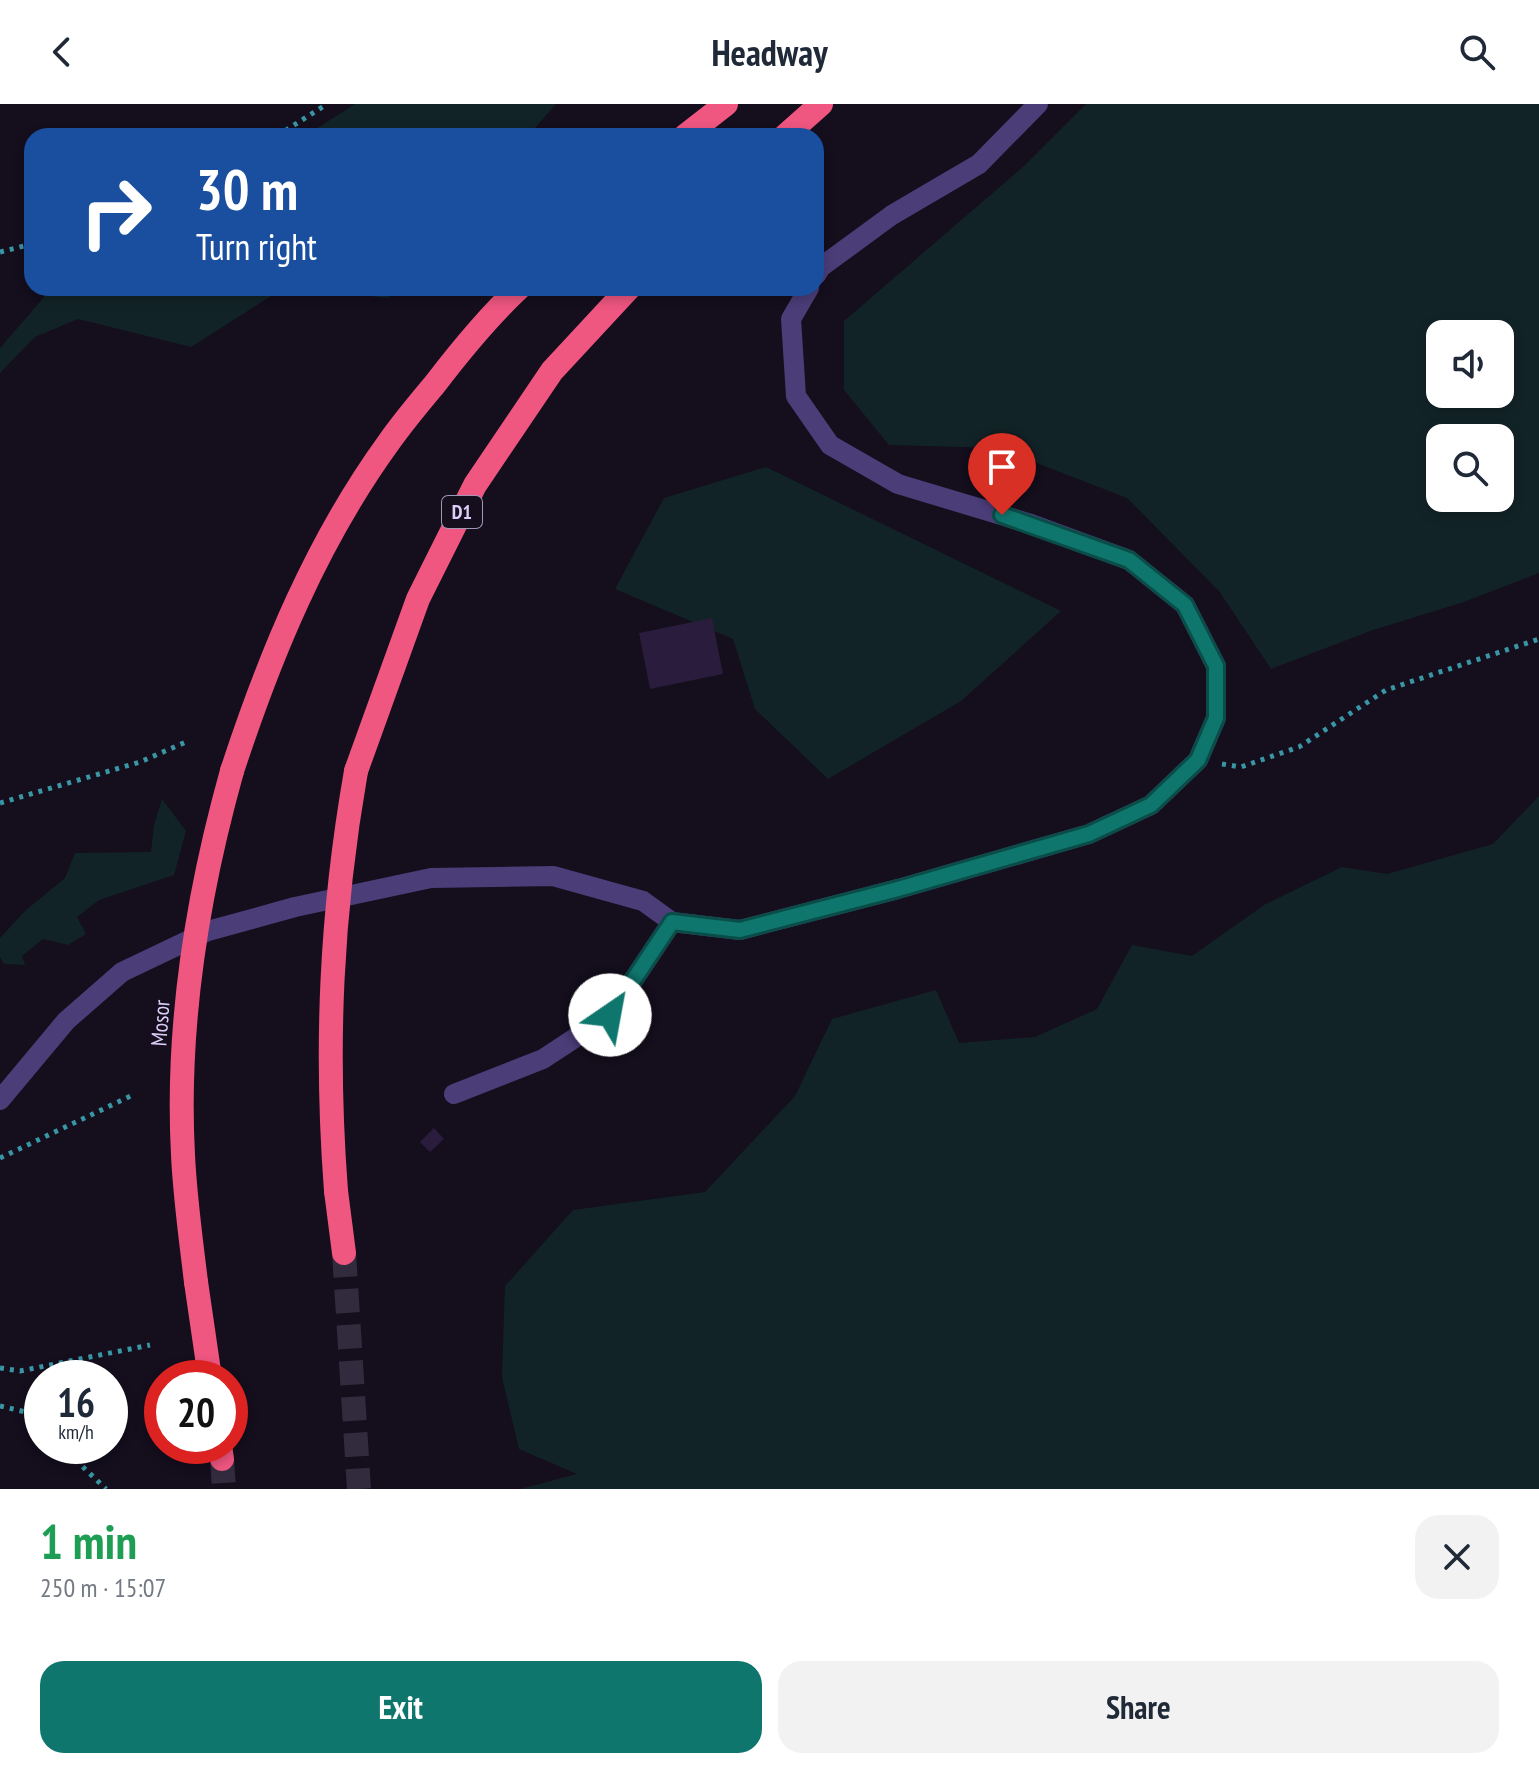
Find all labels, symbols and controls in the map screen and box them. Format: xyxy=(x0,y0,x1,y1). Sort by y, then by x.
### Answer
text: Headway xyxy=(711,29,828,76)
icon: back xyxy=(40,30,84,74)
icon: search xyxy=(1455,30,1499,74)
text: 30 m xyxy=(196,153,298,225)
icon: right xyxy=(64,160,168,264)
text: Turn right xyxy=(196,223,317,270)
map controls xyxy=(1426,320,1514,512)
button: sound xyxy=(1426,320,1514,408)
button: search xyxy=(1426,424,1514,512)
pin xyxy=(968,433,1036,515)
icon: arrive xyxy=(980,445,1024,489)
road number: D1 xyxy=(442,496,482,528)
position arrow xyxy=(568,973,652,1057)
street label: Mosor xyxy=(144,999,176,1047)
speed limit sign: 20 xyxy=(144,1360,248,1464)
text: 16 xyxy=(57,1376,95,1428)
text: km/h xyxy=(58,1419,94,1445)
text: 1 min xyxy=(40,1510,137,1572)
button: close xyxy=(1415,1515,1499,1599)
text: 250 m · 15:07 xyxy=(40,1571,166,1604)
button: Exit xyxy=(40,1661,762,1753)
button: Share xyxy=(778,1661,1499,1753)

